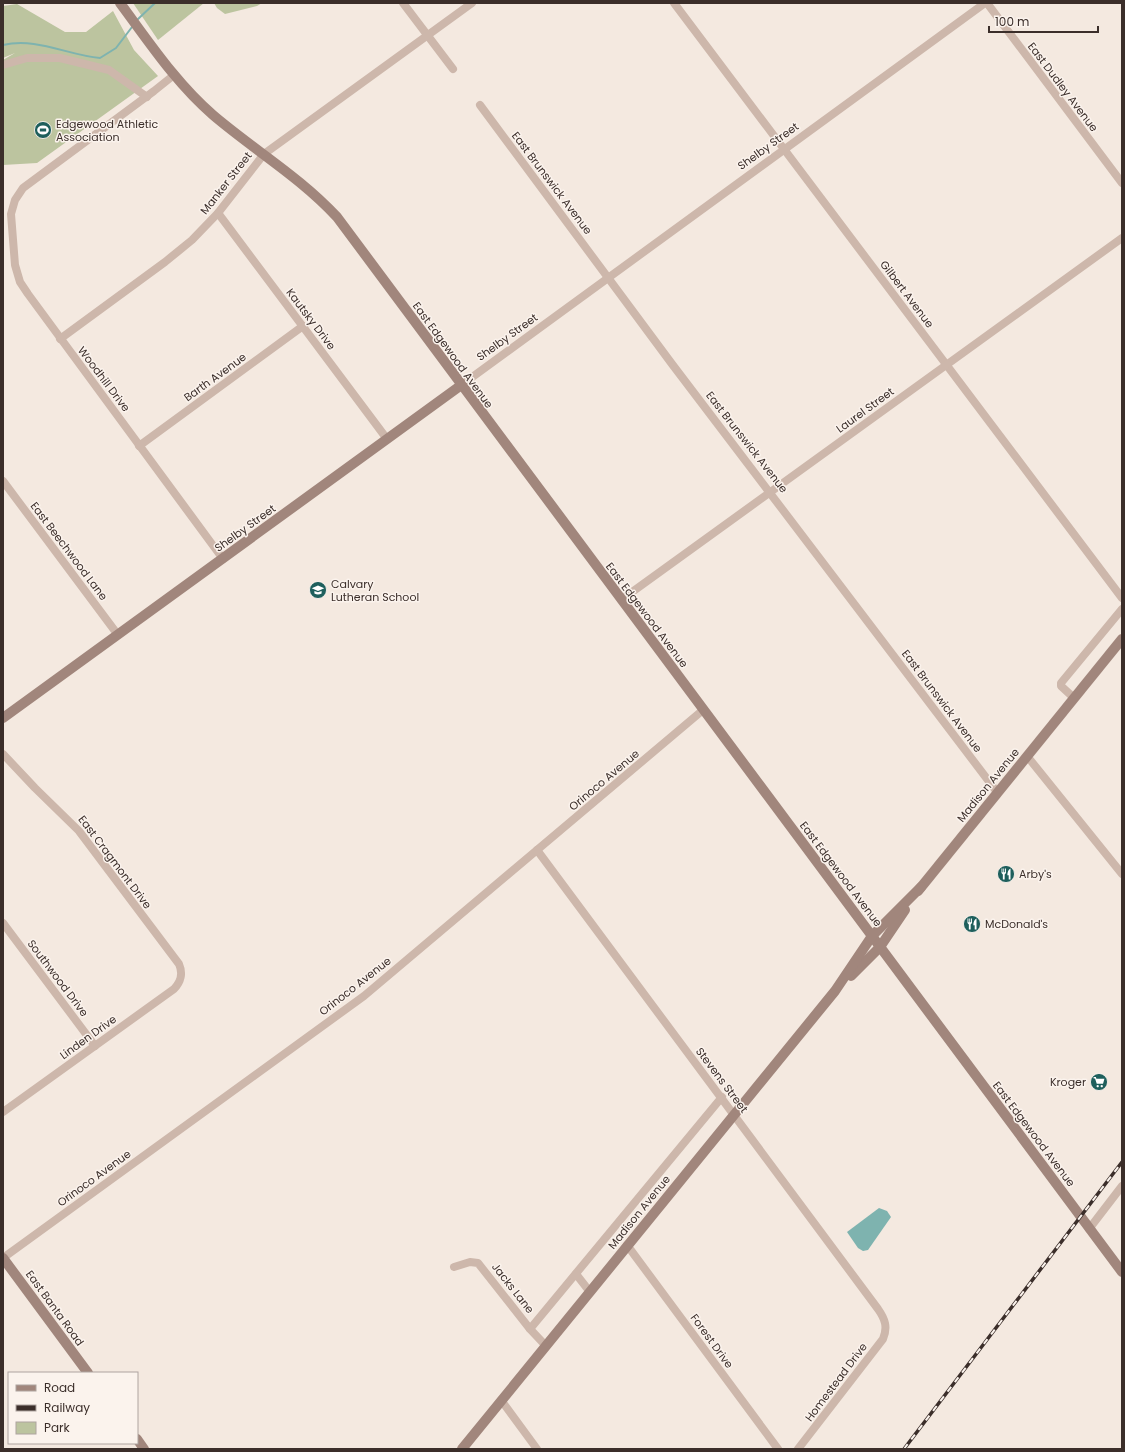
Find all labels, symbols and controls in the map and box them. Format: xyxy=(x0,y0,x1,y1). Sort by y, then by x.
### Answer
scale bar xyxy=(989,8,1098,34)
text: 100 m xyxy=(995,13,1029,30)
street label: East Dudley Avenue xyxy=(1024,39,1102,135)
place label: Edgewood Athletic Association xyxy=(56,116,159,145)
street label: Shelby Street xyxy=(734,118,802,174)
sports icon: Edgewood Athletic Association xyxy=(33,120,53,140)
street label: East Brunswick Avenue xyxy=(508,128,596,238)
street label: Manker Street xyxy=(196,148,256,218)
street label: Gilbert Avenue xyxy=(876,257,938,331)
street label: Kautsky Drive xyxy=(283,285,340,353)
street label: East Edgewood Avenue xyxy=(409,299,497,412)
street label: Shelby Street xyxy=(473,309,541,365)
street label: Woodhill Drive xyxy=(74,343,134,415)
street label: Barth Avenue xyxy=(181,349,250,405)
street label: Laurel Street xyxy=(833,384,897,436)
street label: East Brunswick Avenue xyxy=(702,388,792,496)
street label: East Beechwood Lane xyxy=(27,499,111,604)
street label: Shelby Street xyxy=(211,500,279,556)
street label: East Edgewood Avenue xyxy=(602,559,692,671)
place label: Calvary Lutheran School xyxy=(331,576,419,605)
school or university icon: Calvary Lutheran School xyxy=(308,580,328,600)
street label: East Brunswick Avenue xyxy=(898,646,986,756)
street label: Madison Avenue xyxy=(953,744,1023,825)
street label: Orinoco Avenue xyxy=(565,746,643,814)
street label: East Cragmont Drive xyxy=(75,812,156,912)
street label: East Edgewood Avenue xyxy=(796,818,886,930)
restaurant icon: Arby's xyxy=(996,864,1016,884)
place label: Arby's xyxy=(1019,866,1052,882)
restaurant icon: McDonald's xyxy=(962,914,982,934)
place label: McDonald's xyxy=(985,916,1048,932)
street label: Southwood Drive xyxy=(24,936,92,1020)
street label: Orinoco Avenue xyxy=(316,953,395,1019)
street label: Linden Drive xyxy=(56,1011,120,1063)
street label: Stevens Street xyxy=(692,1044,752,1116)
supermarket icon: Kroger xyxy=(1089,1072,1109,1092)
place label: Kroger xyxy=(1050,1074,1086,1090)
street label: East Edgewood Avenue xyxy=(989,1078,1079,1190)
street label: Orinoco Avenue xyxy=(54,1146,134,1210)
street label: Madison Avenue xyxy=(604,1171,674,1252)
street label: Jacks Lane xyxy=(488,1259,538,1317)
street label: East Banta Road xyxy=(22,1267,88,1349)
street label: Forest Drive xyxy=(687,1310,737,1372)
street label: Homestead Drive xyxy=(801,1339,871,1425)
legend xyxy=(8,1372,138,1444)
text: Road xyxy=(44,1379,75,1396)
text: Railway xyxy=(44,1399,90,1416)
text: Park xyxy=(44,1419,71,1436)

